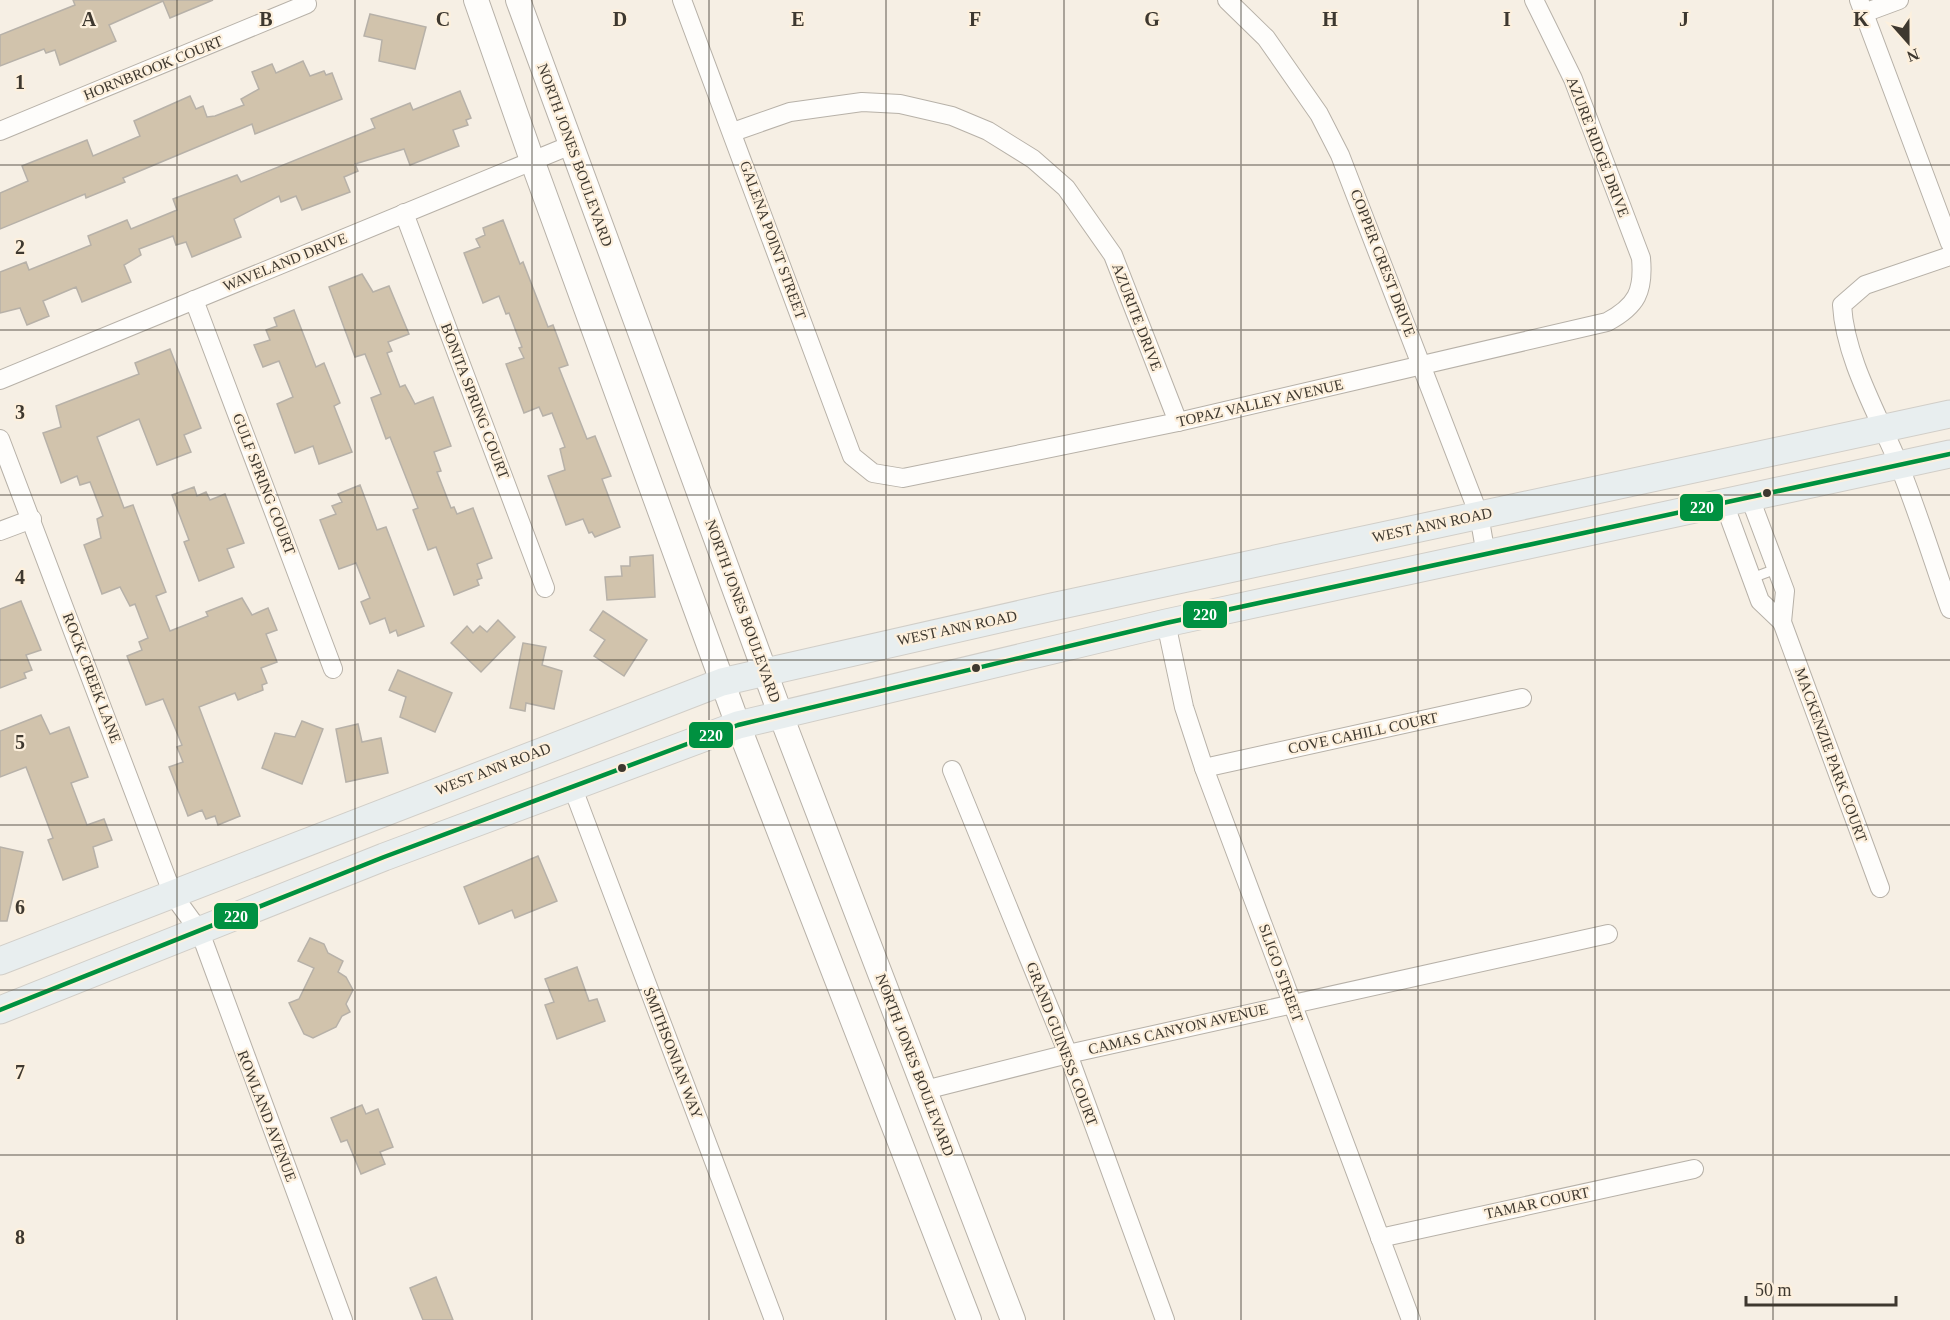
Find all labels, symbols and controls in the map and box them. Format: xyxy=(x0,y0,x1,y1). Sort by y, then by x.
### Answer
text: A xyxy=(82,8,97,30)
text: B xyxy=(259,8,273,30)
text: C xyxy=(436,8,450,30)
text: D xyxy=(613,8,627,30)
text: E xyxy=(791,8,805,30)
text: F xyxy=(969,8,981,30)
text: G xyxy=(1144,8,1160,30)
text: H xyxy=(1322,8,1338,30)
text: I xyxy=(1503,8,1511,30)
text: J xyxy=(1679,8,1689,30)
text: K xyxy=(1853,8,1869,30)
north arrow xyxy=(1878,12,1938,72)
street label: HORNBROOK COURT xyxy=(81,33,225,103)
text: N xyxy=(1904,46,1922,66)
street label: NORTH JONES BOULEVARD xyxy=(534,61,616,249)
text: 1 xyxy=(15,71,25,93)
street label: AZURE RIDGE DRIVE xyxy=(1564,75,1632,219)
street label: GALENA POINT STREET xyxy=(737,159,809,321)
street label: COPPER CREST DRIVE xyxy=(1348,187,1418,339)
street label: WAVELAND DRIVE xyxy=(221,230,349,294)
text: 2 xyxy=(15,236,25,258)
street label: AZURITE DRIVE xyxy=(1109,261,1165,373)
street label: BONITA SPRING COURT xyxy=(438,321,512,481)
street label: TOPAZ VALLEY AVENUE xyxy=(1175,376,1345,430)
text: 3 xyxy=(15,401,25,423)
street label: GULF SPRING COURT xyxy=(230,411,298,557)
unlabelled marker xyxy=(1761,487,1773,499)
line badge: 220 xyxy=(1679,493,1724,522)
text: 220 xyxy=(1690,499,1714,516)
street label: WEST ANN ROAD xyxy=(1371,504,1494,546)
street label: NORTH JONES BOULEVARD xyxy=(702,517,784,705)
text: 4 xyxy=(15,566,25,588)
line badge: 220 xyxy=(1182,600,1228,629)
text: 220 xyxy=(1193,606,1217,623)
street label: WEST ANN ROAD xyxy=(896,607,1019,649)
street label: ROCK CREEK LANE xyxy=(60,611,124,745)
unlabelled marker xyxy=(970,662,982,674)
street label: MACKENZIE PARK COURT xyxy=(1792,666,1870,844)
street label: COVE CAHILL COURT xyxy=(1287,709,1439,757)
line badge: 220 xyxy=(688,721,734,749)
text: 220 xyxy=(699,727,723,744)
text: 5 xyxy=(15,731,25,753)
street label: WEST ANN ROAD xyxy=(433,740,553,798)
unlabelled marker xyxy=(616,762,628,774)
text: 6 xyxy=(15,896,25,918)
line badge: 220 xyxy=(213,902,259,930)
text: 220 xyxy=(224,908,248,925)
street label: SLIGO STREET xyxy=(1256,922,1306,1024)
street label: GRAND GUINESS COURT xyxy=(1023,960,1101,1128)
street label: NORTH JONES BOULEVARD xyxy=(873,972,957,1158)
street label: SMITHSONIAN WAY xyxy=(641,985,706,1121)
street label: CAMAS CANYON AVENUE xyxy=(1087,1001,1269,1057)
street label: ROWLAND AVENUE xyxy=(235,1048,299,1184)
text: 7 xyxy=(15,1061,25,1083)
street label: TAMAR COURT xyxy=(1483,1184,1591,1222)
text: 8 xyxy=(15,1226,25,1248)
scale bar xyxy=(1746,1269,1896,1307)
text: 50 m xyxy=(1755,1280,1792,1300)

